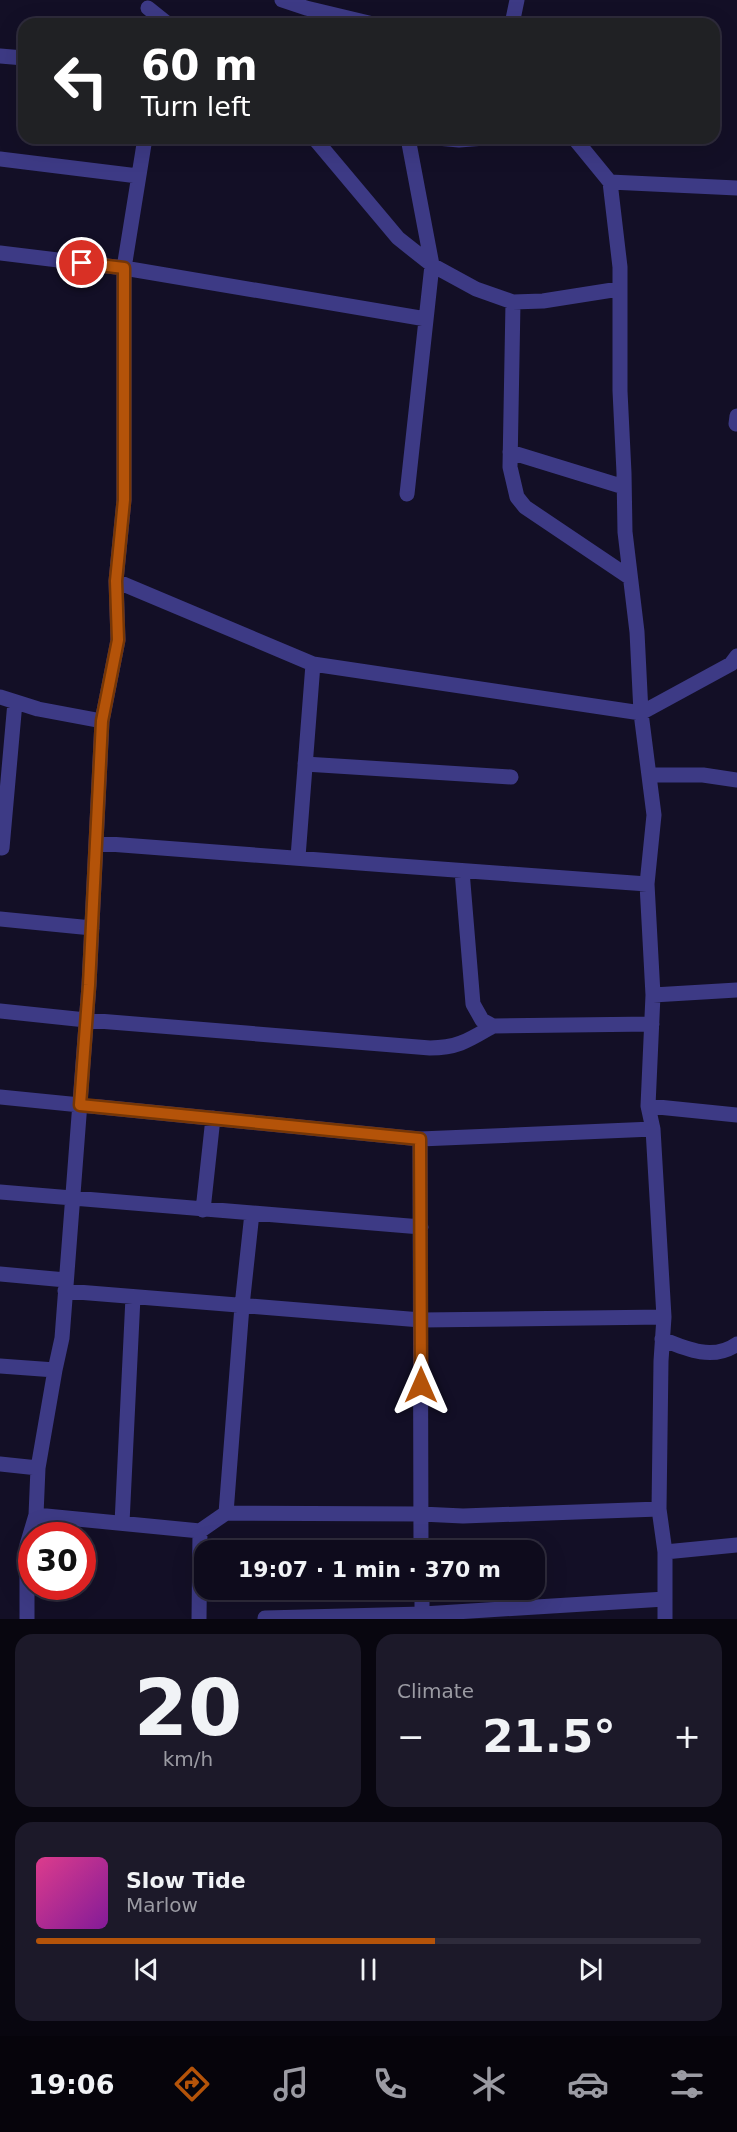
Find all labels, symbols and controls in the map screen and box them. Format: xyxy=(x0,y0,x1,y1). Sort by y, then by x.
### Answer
text: 60 m xyxy=(141,41,258,90)
icon: left xyxy=(42,42,120,120)
text: Turn left xyxy=(141,91,251,122)
pin xyxy=(56,237,107,288)
icon: arrive xyxy=(65,246,98,279)
position arrow xyxy=(389,1353,453,1417)
speed limit sign: 30 xyxy=(18,1522,96,1600)
text: 19:07 · 1 min · 370 m xyxy=(238,1557,501,1582)
text: 20 xyxy=(134,1663,242,1753)
text: Climate xyxy=(397,1679,474,1703)
text: 21.5° xyxy=(482,1710,616,1763)
text: − xyxy=(397,1717,425,1756)
text: + xyxy=(673,1717,701,1756)
text: km/h xyxy=(163,1747,213,1771)
text: Slow Tide xyxy=(126,1868,246,1893)
text: Marlow xyxy=(126,1893,198,1917)
icon: previous xyxy=(130,1953,163,1986)
icon: pause xyxy=(352,1953,385,1986)
icon: next xyxy=(574,1953,607,1986)
icon: directions xyxy=(171,2063,213,2105)
icon: music xyxy=(270,2063,312,2105)
icon: phone xyxy=(369,2063,411,2105)
icon: climate xyxy=(468,2063,510,2105)
icon: car xyxy=(567,2063,609,2105)
icon: filters xyxy=(666,2063,708,2105)
text: 19:06 xyxy=(29,2069,114,2100)

